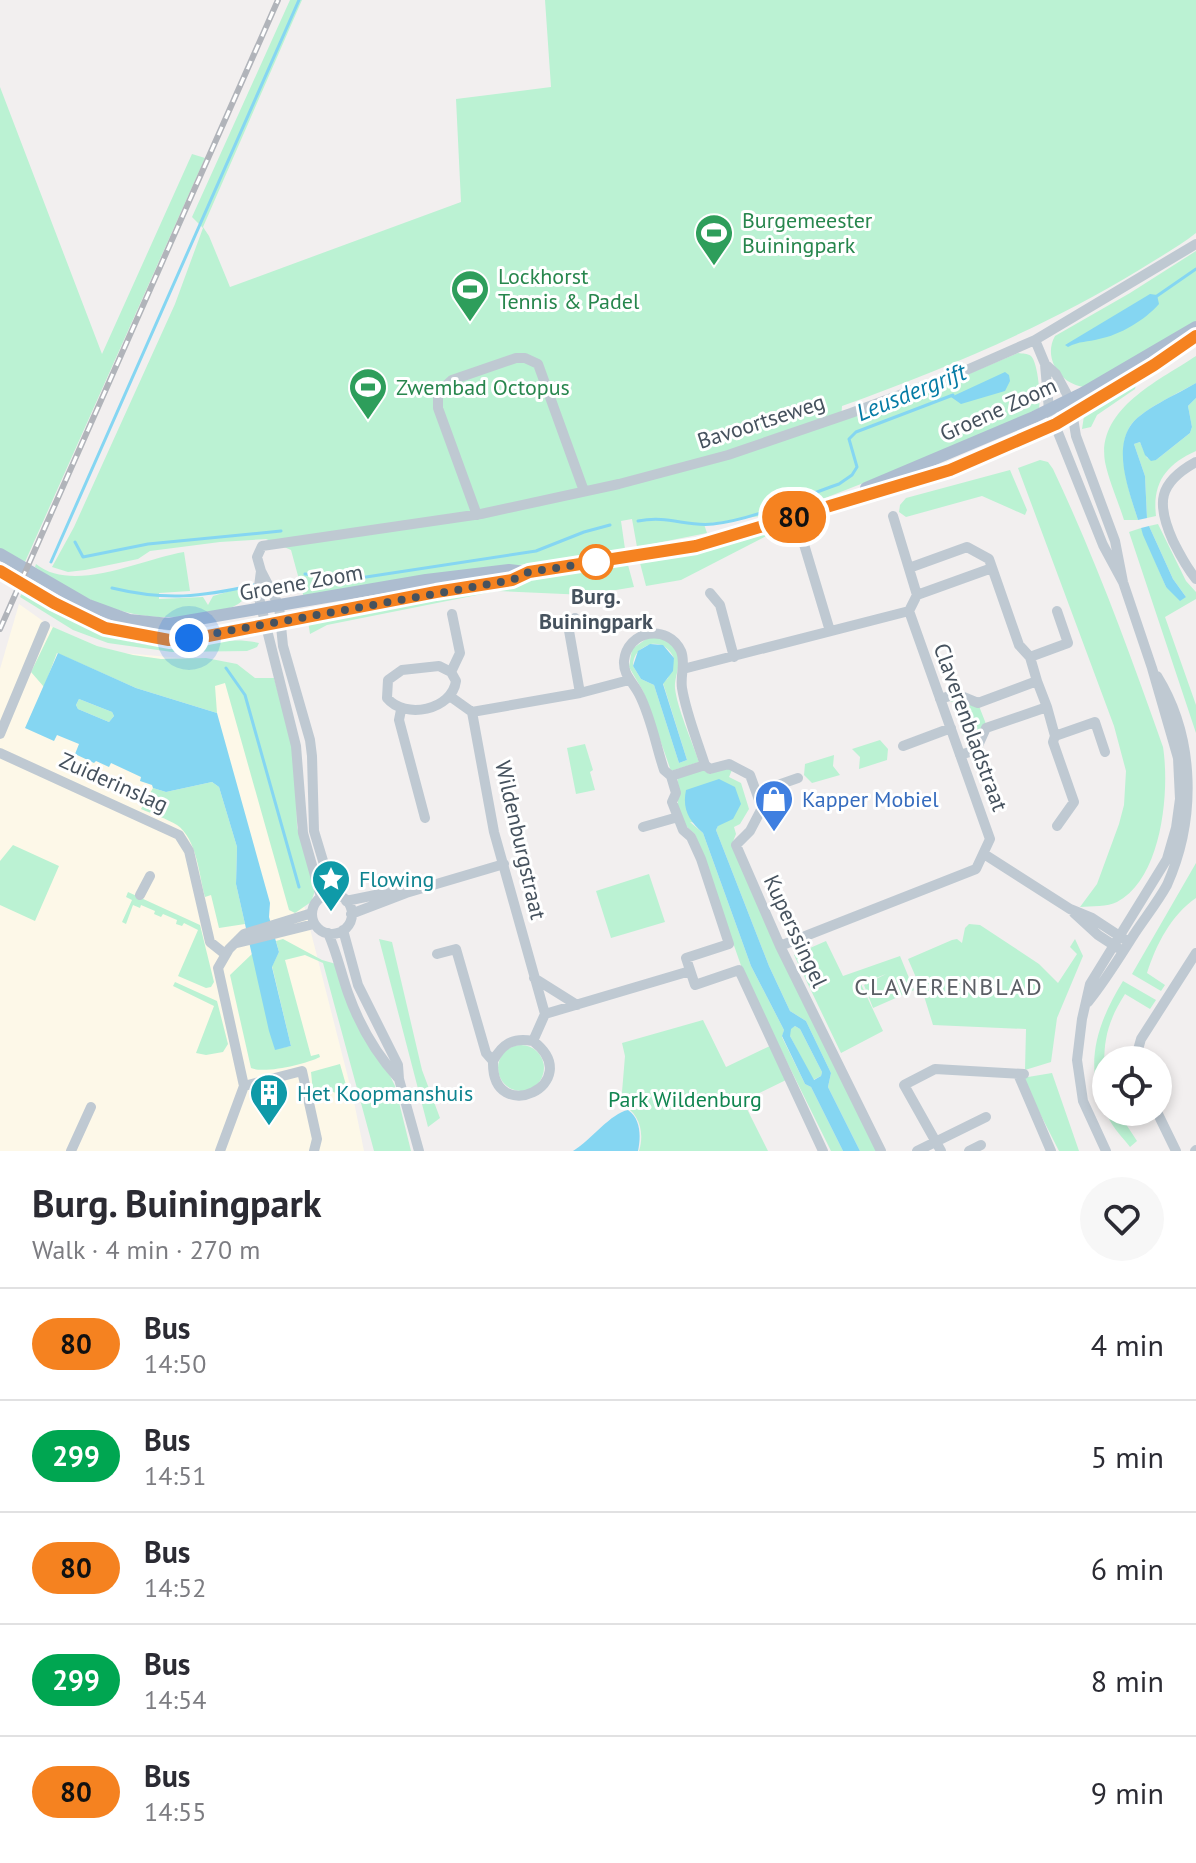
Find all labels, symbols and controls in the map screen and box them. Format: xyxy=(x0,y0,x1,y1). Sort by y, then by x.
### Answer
place label: Burgemeester Buiningpark xyxy=(742,206,873,259)
sports icon: Burgemeester Buiningpark xyxy=(693,212,735,267)
place label: Lockhorst Tennis & Padel xyxy=(498,262,640,315)
sports icon: Lockhorst Tennis & Padel xyxy=(449,268,491,323)
water label: Leusdergrift xyxy=(851,355,972,428)
sports icon: Zwembad Octopus xyxy=(347,366,389,421)
street label: Groene Zoom xyxy=(935,371,1061,447)
place label: Zwembad Octopus xyxy=(396,373,570,401)
street label: Bavoortseweg xyxy=(694,387,828,455)
line badge: 80 xyxy=(758,491,830,543)
text: 80 xyxy=(778,498,810,535)
marker: Burg. Buiningpark xyxy=(579,545,613,579)
street label: Groene Zoom xyxy=(237,557,365,607)
place label: Burg. Buiningpark xyxy=(539,582,653,635)
your location xyxy=(169,618,209,658)
street label: Claverenbladstraat xyxy=(928,639,1015,815)
street label: Zuiderinslag xyxy=(55,746,173,818)
street label: Wildenburgstraat xyxy=(489,758,553,923)
shop icon: Kapper Mobiel xyxy=(753,778,795,833)
place label: Kapper Mobiel xyxy=(802,785,939,813)
place icon: Flowing xyxy=(310,858,352,913)
place label: Flowing xyxy=(359,865,434,893)
street label: Kuperssingel xyxy=(758,870,835,992)
district label: CLAVERENBLAD xyxy=(854,971,1044,1002)
map controls xyxy=(1092,1046,1172,1126)
button: locate xyxy=(1092,1046,1172,1126)
building icon: Het Koopmanshuis xyxy=(248,1072,290,1127)
place label: Het Koopmanshuis xyxy=(297,1079,473,1107)
park label: Park Wildenburg xyxy=(608,1085,762,1113)
button: heart xyxy=(1080,1177,1164,1261)
text: Burg. Buiningpark xyxy=(32,1178,321,1227)
text: Walk · 4 min · 270 m xyxy=(32,1233,260,1266)
text: Bus xyxy=(144,1308,191,1347)
text: 80 xyxy=(60,1325,92,1362)
text: 4 min xyxy=(1091,1325,1164,1364)
text: 14:50 xyxy=(144,1347,206,1380)
text: Bus xyxy=(144,1420,191,1459)
text: 299 xyxy=(52,1437,100,1474)
text: 5 min xyxy=(1091,1437,1164,1476)
text: 14:51 xyxy=(144,1459,206,1492)
text: Bus xyxy=(144,1532,191,1571)
text: 80 xyxy=(60,1549,92,1586)
text: 6 min xyxy=(1091,1549,1164,1588)
text: 14:52 xyxy=(144,1571,206,1604)
text: Bus xyxy=(144,1644,191,1683)
text: 299 xyxy=(52,1661,100,1698)
text: 8 min xyxy=(1091,1661,1164,1700)
text: 14:54 xyxy=(144,1683,206,1716)
text: Bus xyxy=(144,1756,191,1795)
text: 80 xyxy=(60,1773,92,1810)
text: 9 min xyxy=(1091,1773,1164,1812)
text: 14:55 xyxy=(144,1795,206,1828)

